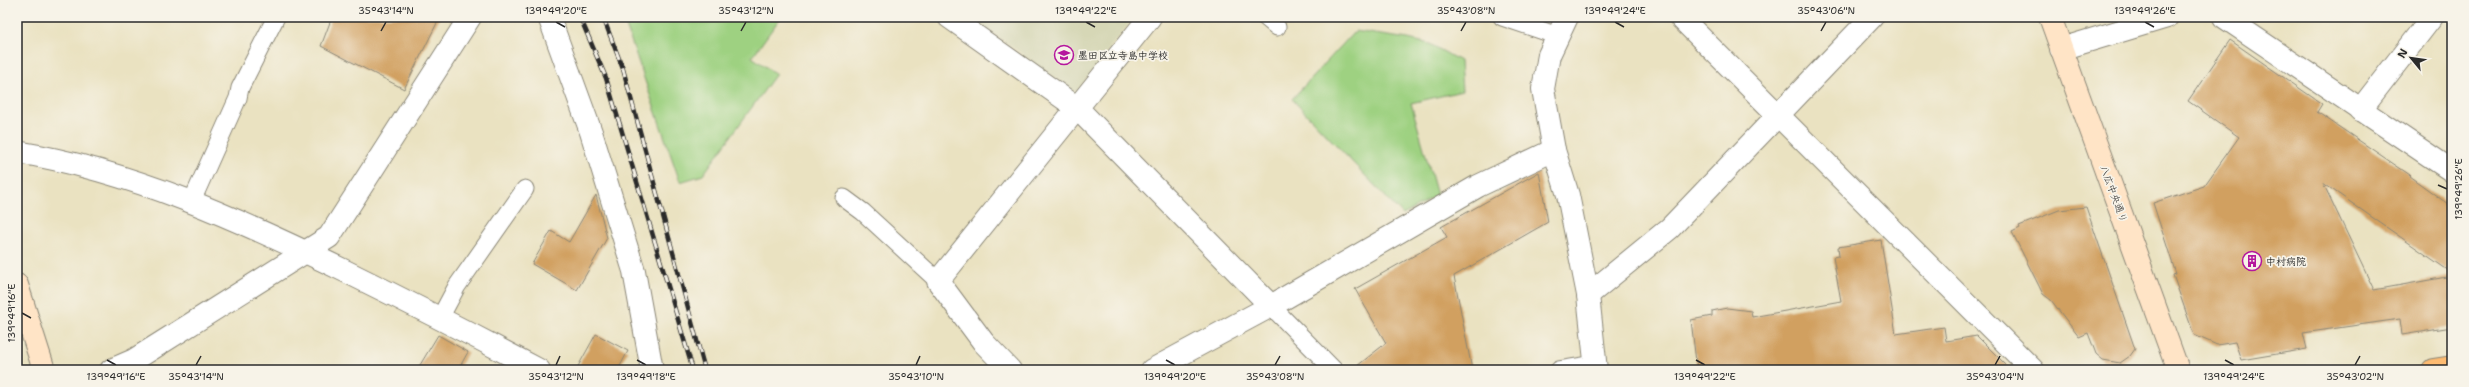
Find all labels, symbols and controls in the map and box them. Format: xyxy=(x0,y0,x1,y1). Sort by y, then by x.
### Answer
text: 35°43'14"N xyxy=(358,4,414,17)
text: 139°49'20"E xyxy=(525,4,587,17)
text: 35°43'12"N xyxy=(718,4,774,17)
text: 139°49'22"E xyxy=(1055,4,1117,17)
text: 35°43'08"N xyxy=(1437,4,1495,17)
text: 139°49'24"E xyxy=(1584,4,1646,17)
text: 35°43'06"N xyxy=(1797,4,1855,17)
text: 139°49'26"E xyxy=(2114,4,2176,17)
north arrow xyxy=(2391,38,2431,78)
school or university icon: 墨田区立寺島中学校 xyxy=(1053,44,1075,66)
text: N xyxy=(2394,46,2412,61)
place label: 墨田区立寺島中学校 xyxy=(1078,49,1168,62)
text: 139°49'26"E xyxy=(2452,158,2465,220)
street label: 八広中央通り xyxy=(2098,164,2130,224)
building icon: 中村病院 xyxy=(2241,250,2263,272)
place label: 中村病院 xyxy=(2266,255,2306,268)
text: 139°49'16"E xyxy=(5,284,18,342)
text: 139°49'16"E xyxy=(87,370,145,383)
text: 35°43'14"N xyxy=(168,370,224,383)
text: 35°43'12"N xyxy=(528,370,584,383)
text: 139°49'18"E xyxy=(616,370,676,383)
text: 35°43'10"N xyxy=(888,370,944,383)
text: 139°49'20"E xyxy=(1144,370,1206,383)
text: 35°43'08"N xyxy=(1246,370,1304,383)
text: 139°49'22"E xyxy=(1674,370,1736,383)
text: 35°43'04"N xyxy=(1966,370,2024,383)
text: 139°49'24"E xyxy=(2203,370,2265,383)
text: 35°43'02"N xyxy=(2326,370,2384,383)

